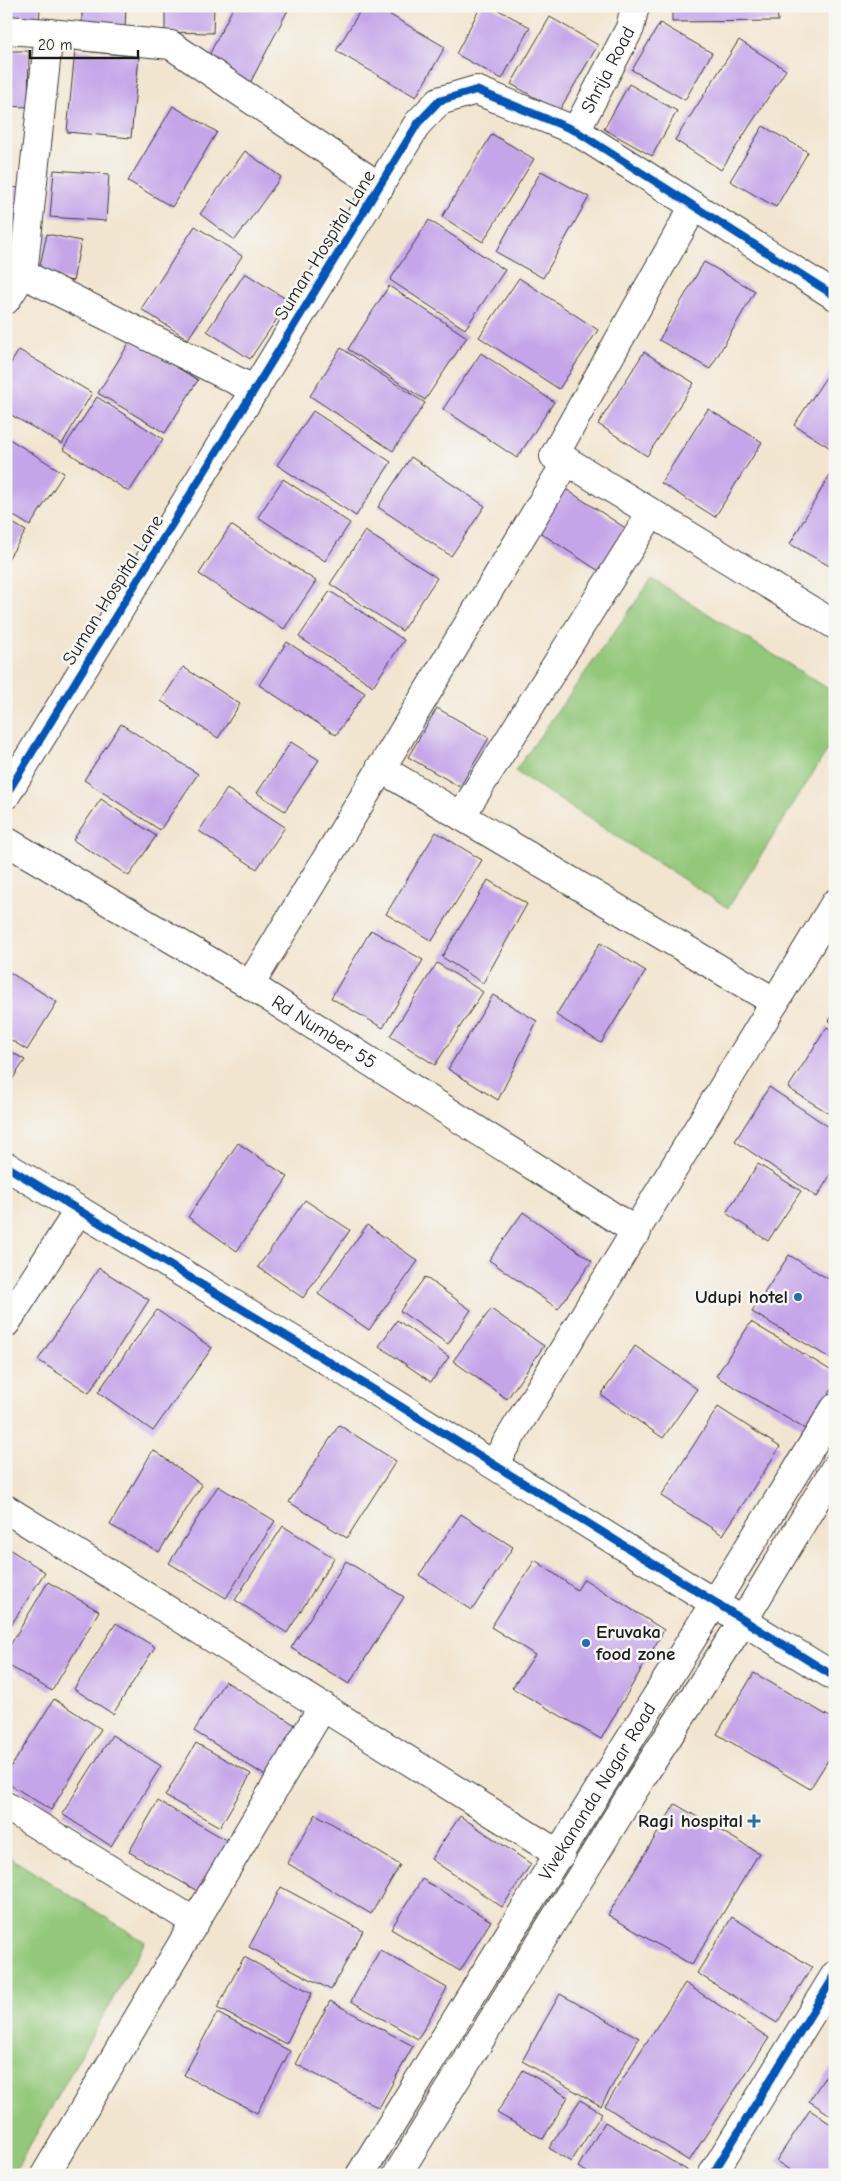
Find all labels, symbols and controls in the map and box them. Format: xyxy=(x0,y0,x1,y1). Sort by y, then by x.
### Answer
street label: Shrija Road xyxy=(576,23,640,117)
scale bar xyxy=(30,28,138,60)
text: 20 m xyxy=(38,36,72,54)
street label: Suman Hospital Lane xyxy=(270,166,380,324)
street label: Suman Hospital Lane xyxy=(58,511,168,669)
street label: Rd Number 55 xyxy=(268,991,380,1074)
place label: Udupi hotel xyxy=(695,1286,788,1308)
marker: Udupi hotel xyxy=(792,1291,804,1303)
place label: Eruvaka food zone xyxy=(595,1621,675,1665)
marker: Eruvaka food zone xyxy=(580,1637,592,1649)
street label: Vivekananda Nagar Road xyxy=(534,1699,661,1884)
place label: Ragi hospital xyxy=(638,1810,743,1832)
marker: Ragi hospital xyxy=(747,1814,761,1828)

